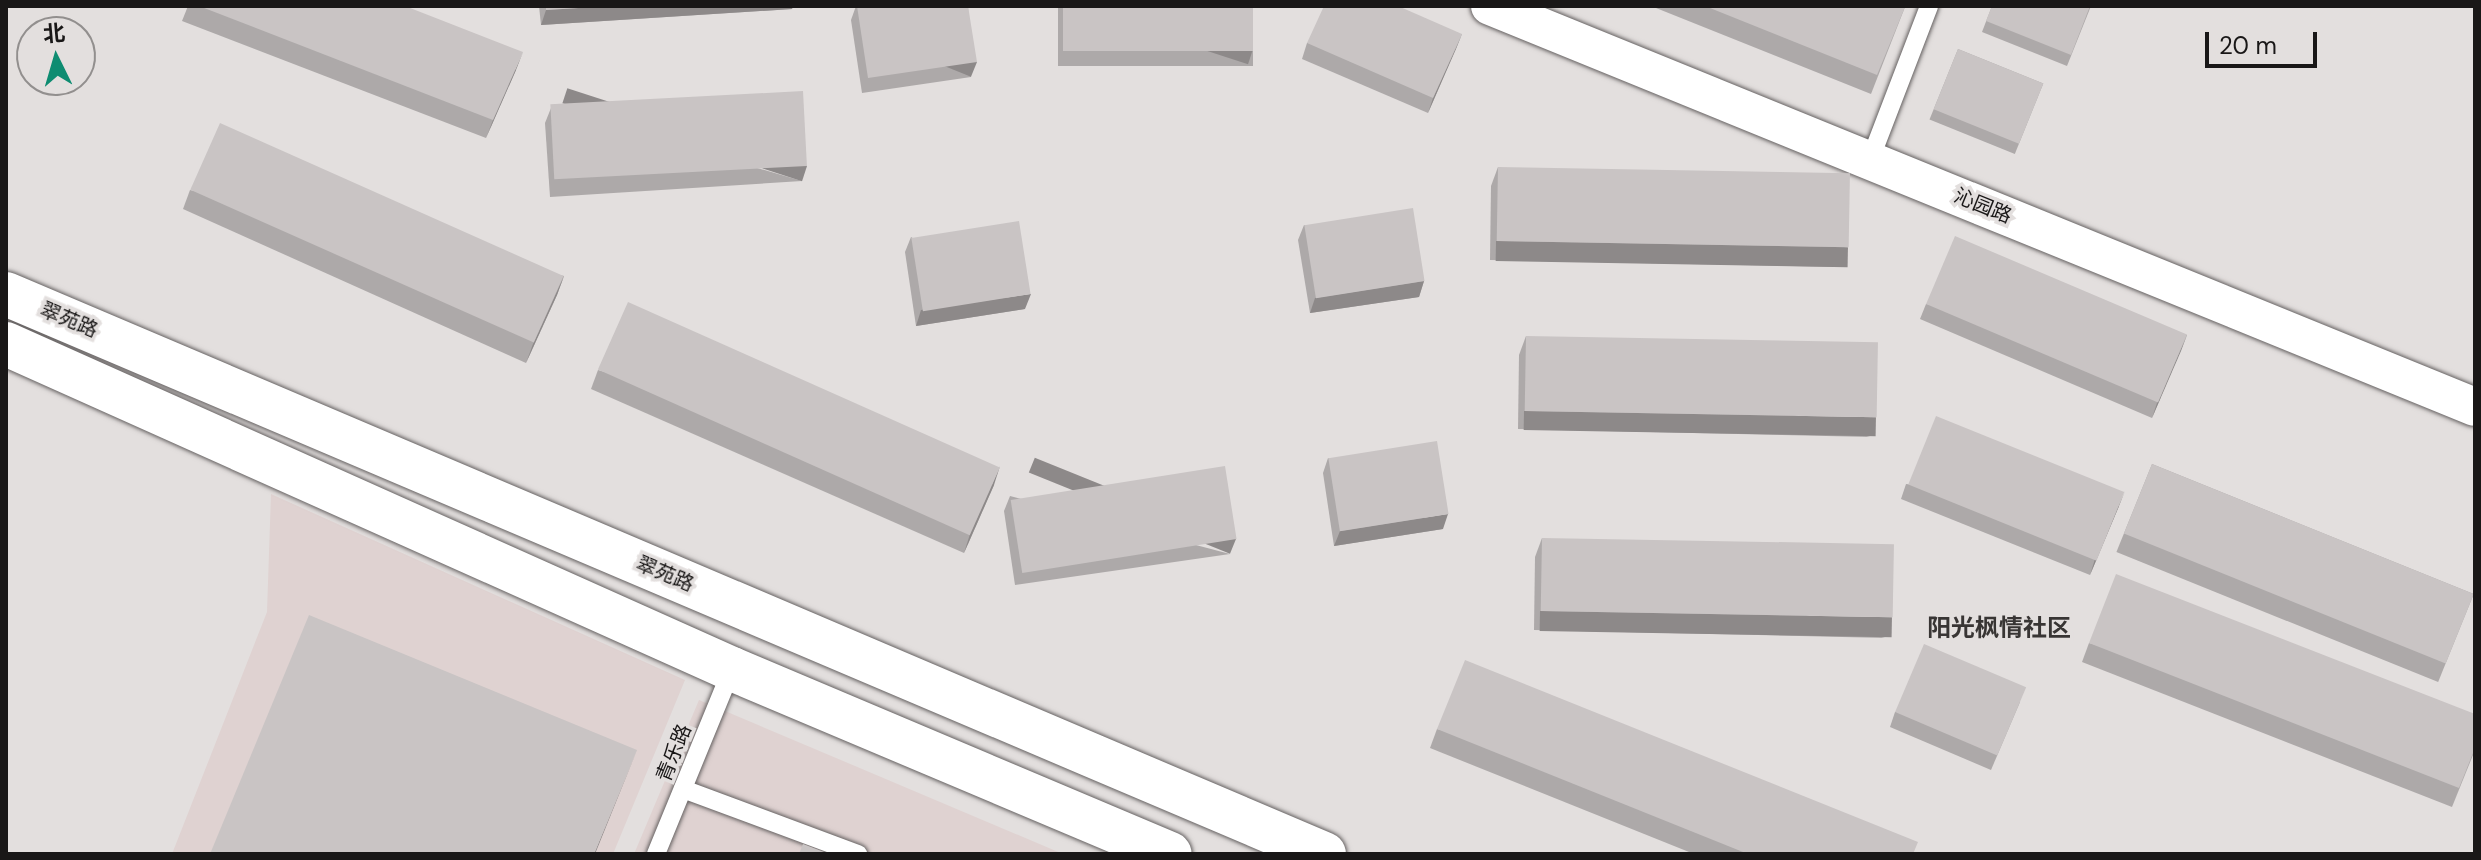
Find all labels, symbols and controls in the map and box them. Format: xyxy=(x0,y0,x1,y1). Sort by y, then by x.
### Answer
north arrow xyxy=(16,16,96,96)
scale bar xyxy=(2209,16,2321,66)
text: 北 xyxy=(42,18,66,49)
text: 20 m xyxy=(2219,30,2277,61)
street label: 沁园路 xyxy=(1951,184,2015,228)
street label: 翠苑路 xyxy=(37,297,101,343)
street label: 翠苑路 xyxy=(633,551,697,597)
district label: 阳光枫情社区 xyxy=(1927,614,2071,642)
street label: 青乐路 xyxy=(652,721,696,785)

